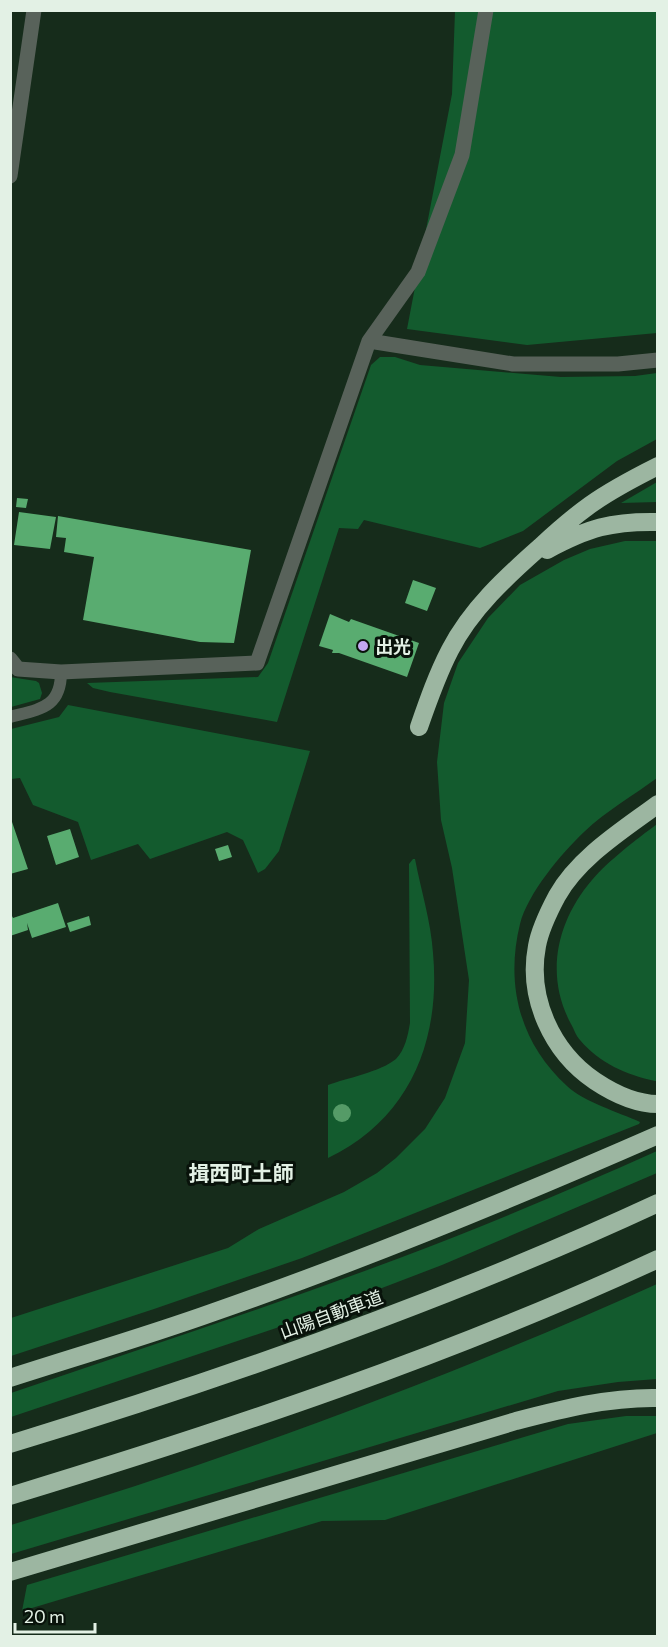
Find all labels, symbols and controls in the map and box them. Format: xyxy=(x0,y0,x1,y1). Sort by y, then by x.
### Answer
place label: 出光 xyxy=(375,635,411,657)
marker: 出光 xyxy=(356,639,370,653)
district label: 揖西町土師 xyxy=(189,1160,294,1185)
street label: 山陽自動車道 xyxy=(276,1285,386,1343)
scale bar xyxy=(15,1596,94,1634)
text: 20 m xyxy=(24,1605,65,1627)

